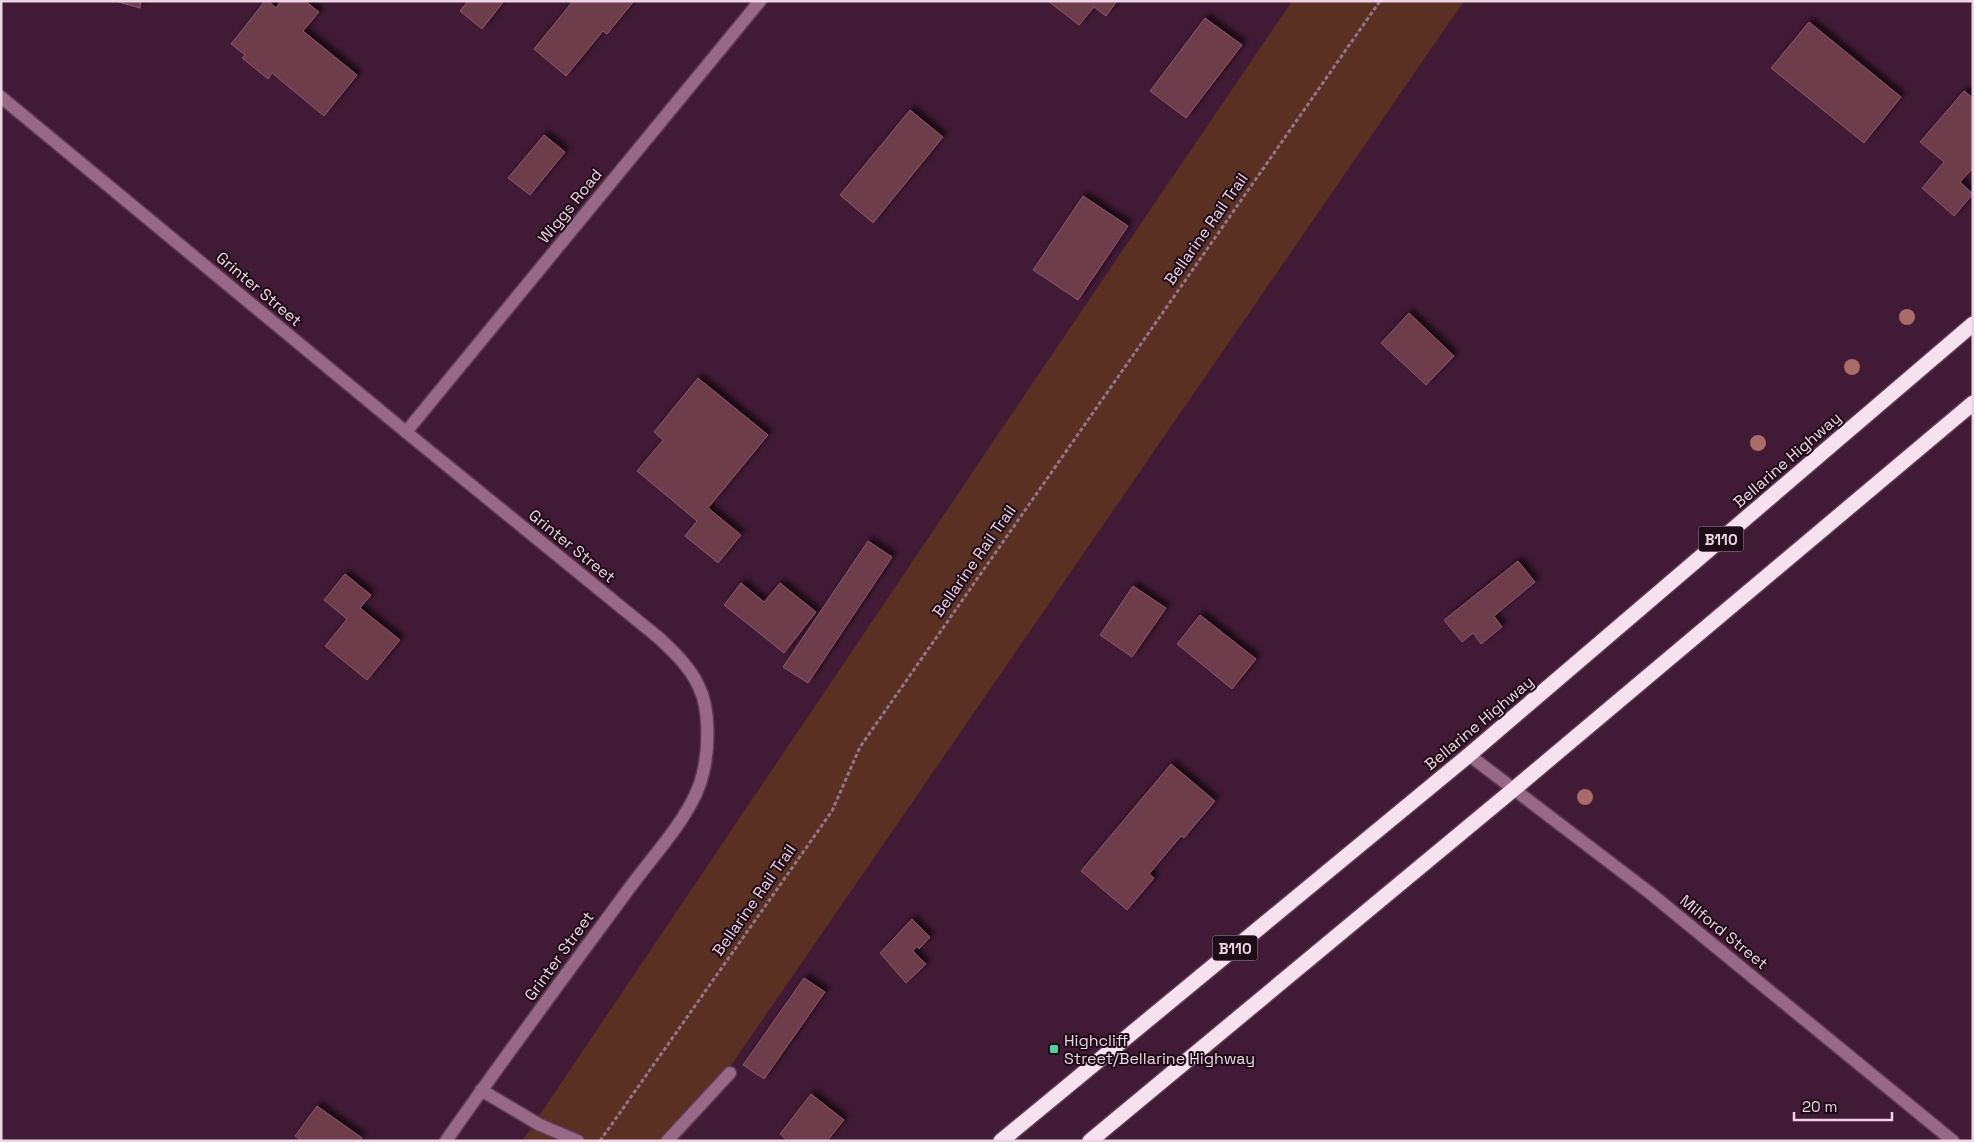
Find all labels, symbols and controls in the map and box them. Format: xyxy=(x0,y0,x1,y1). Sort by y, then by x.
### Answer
street label: Wiggs Road xyxy=(533,164,607,248)
street label: Bellarine Rail Trail xyxy=(1159,169,1253,289)
street label: Grinter Street xyxy=(212,247,306,331)
street label: Bellarine Highway xyxy=(1729,407,1845,513)
street label: Bellarine Rail Trail xyxy=(927,501,1021,621)
street label: Grinter Street xyxy=(524,505,620,587)
road number: B110 xyxy=(1698,526,1744,552)
street label: Bellarine Highway xyxy=(1420,671,1538,775)
street label: Bellarine Rail Trail xyxy=(707,840,801,960)
street label: Milford Street xyxy=(1676,890,1772,974)
street label: Grinter Street xyxy=(519,907,599,1005)
road number: B110 xyxy=(1212,936,1258,960)
place label: Highcliff Street/Bellarine Highway xyxy=(1064,1030,1255,1069)
marker: Highcliff Street/Bellarine Highway xyxy=(1048,1043,1060,1055)
scale bar xyxy=(1794,1090,1892,1122)
text: 20 m xyxy=(1802,1097,1837,1116)

